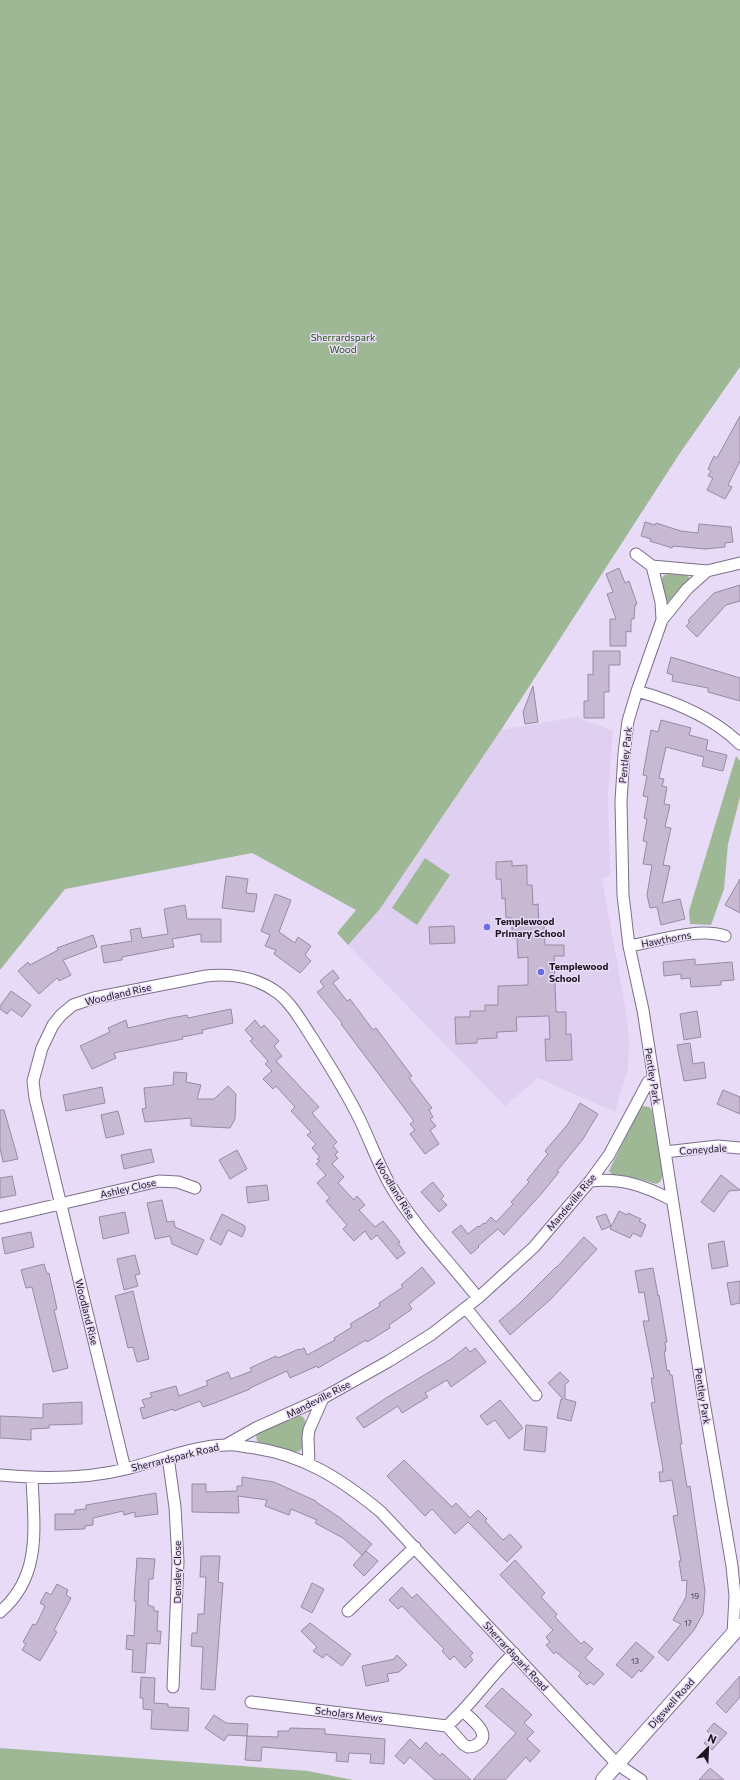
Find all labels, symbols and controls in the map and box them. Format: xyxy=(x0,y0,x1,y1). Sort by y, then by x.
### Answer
park label: Sherrardspark Wood xyxy=(311,331,376,355)
street label: Pentley Park xyxy=(616,726,634,784)
place label: Templewood Primary School xyxy=(495,915,566,939)
marker: Templewood Primary School xyxy=(482,922,492,932)
street label: Hawthorns xyxy=(640,928,692,950)
place label: Templewood School xyxy=(549,960,608,984)
marker: Templewood School xyxy=(536,967,546,977)
street label: Woodland Rise xyxy=(84,981,152,1007)
street label: Pentley Park xyxy=(643,1047,663,1106)
street label: Coneydale xyxy=(679,1141,727,1157)
street label: Woodland Rise xyxy=(372,1157,418,1221)
street label: Mandeville Rise xyxy=(544,1171,598,1233)
street label: Ashley Close xyxy=(99,1176,157,1200)
street label: Woodland Rise xyxy=(73,1278,101,1346)
street label: Pentley Park xyxy=(693,1367,713,1426)
street label: Mandeville Rise xyxy=(284,1378,352,1420)
street label: Sherrardspark Road xyxy=(130,1440,220,1474)
street label: Densley Close xyxy=(171,1541,183,1603)
house number: 19 xyxy=(691,1591,699,1601)
house number: 17 xyxy=(684,1618,692,1628)
street label: Sherrardspark Road xyxy=(481,1619,551,1693)
house number: 13 xyxy=(631,1656,639,1666)
street label: Digswell Road xyxy=(645,1675,697,1731)
street label: Scholars Mews xyxy=(315,1704,384,1724)
north arrow xyxy=(688,1728,728,1768)
text: N xyxy=(706,1731,719,1746)

